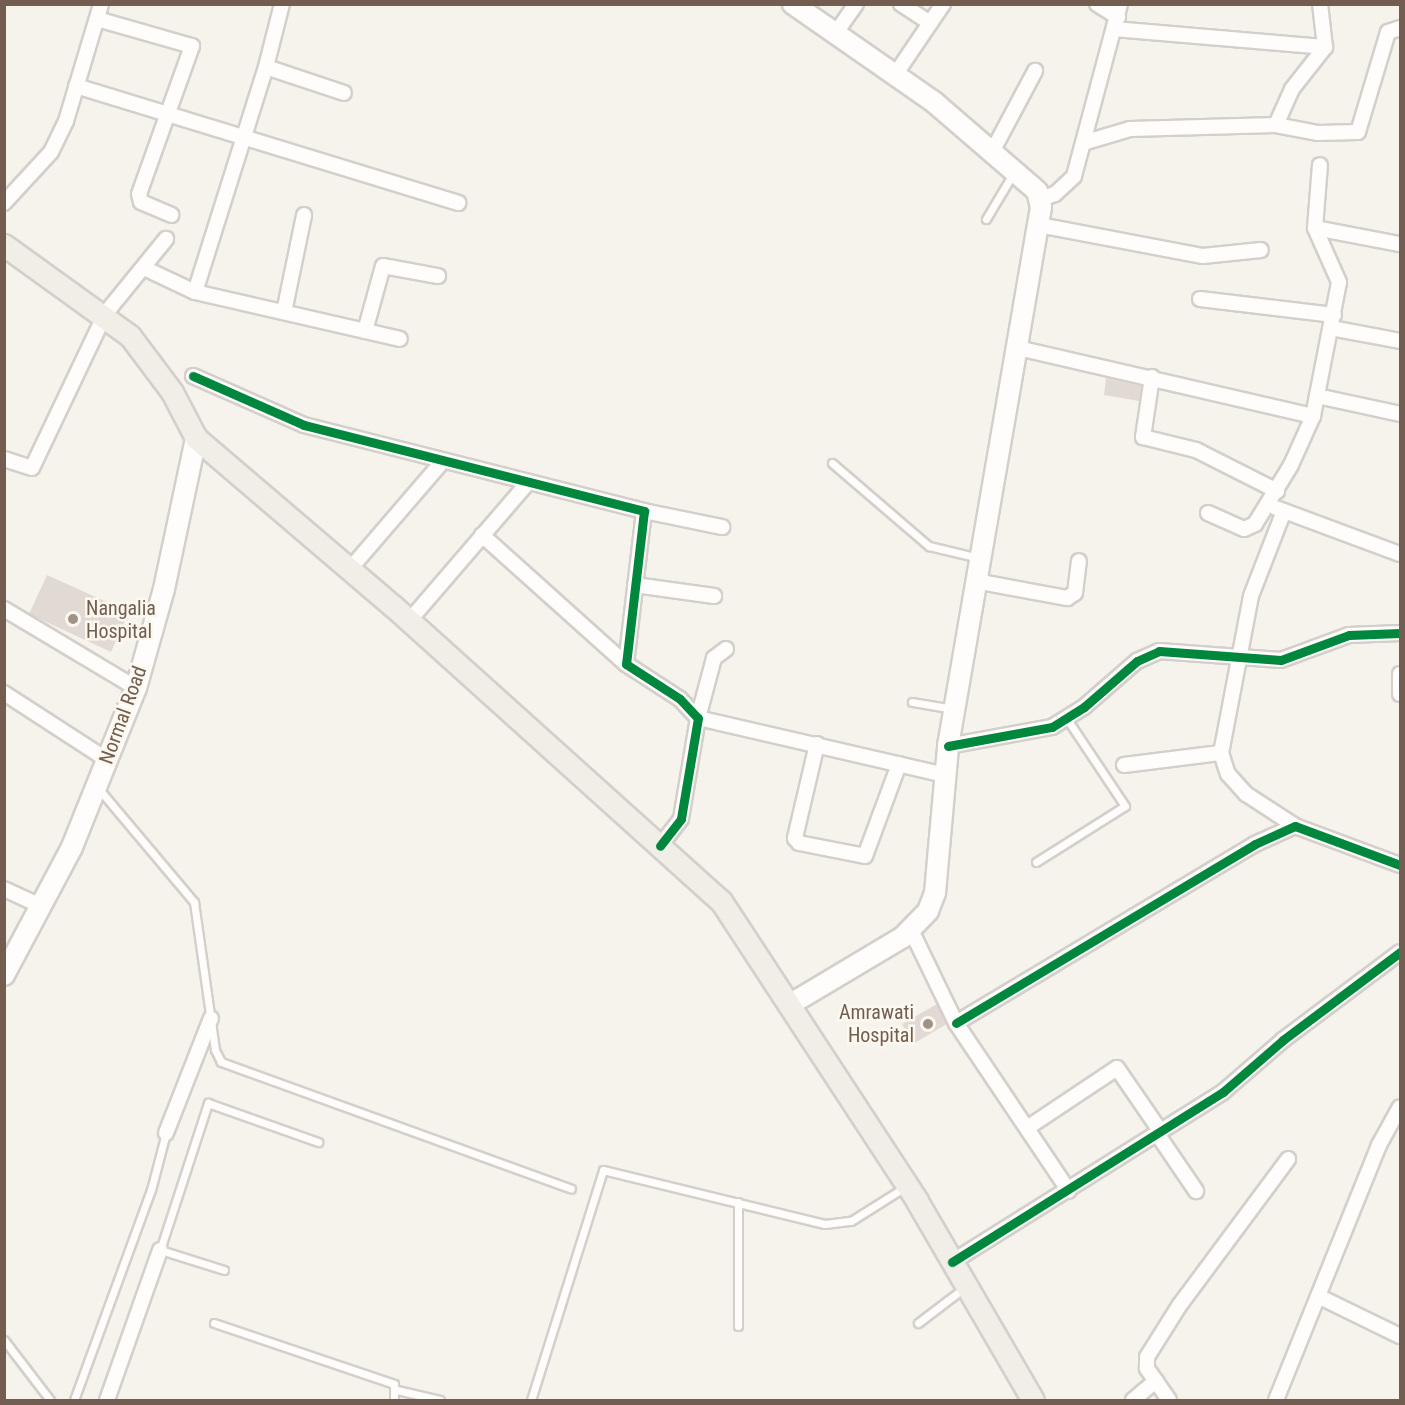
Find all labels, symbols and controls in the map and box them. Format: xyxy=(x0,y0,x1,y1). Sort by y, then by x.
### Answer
place label: Nangalia Hospital xyxy=(86,596,156,643)
marker: Nangalia Hospital xyxy=(64,610,82,628)
street label: Normal Road xyxy=(94,663,152,767)
place label: Amrawati Hospital xyxy=(839,1000,914,1047)
marker: Amrawati Hospital xyxy=(919,1015,937,1033)

